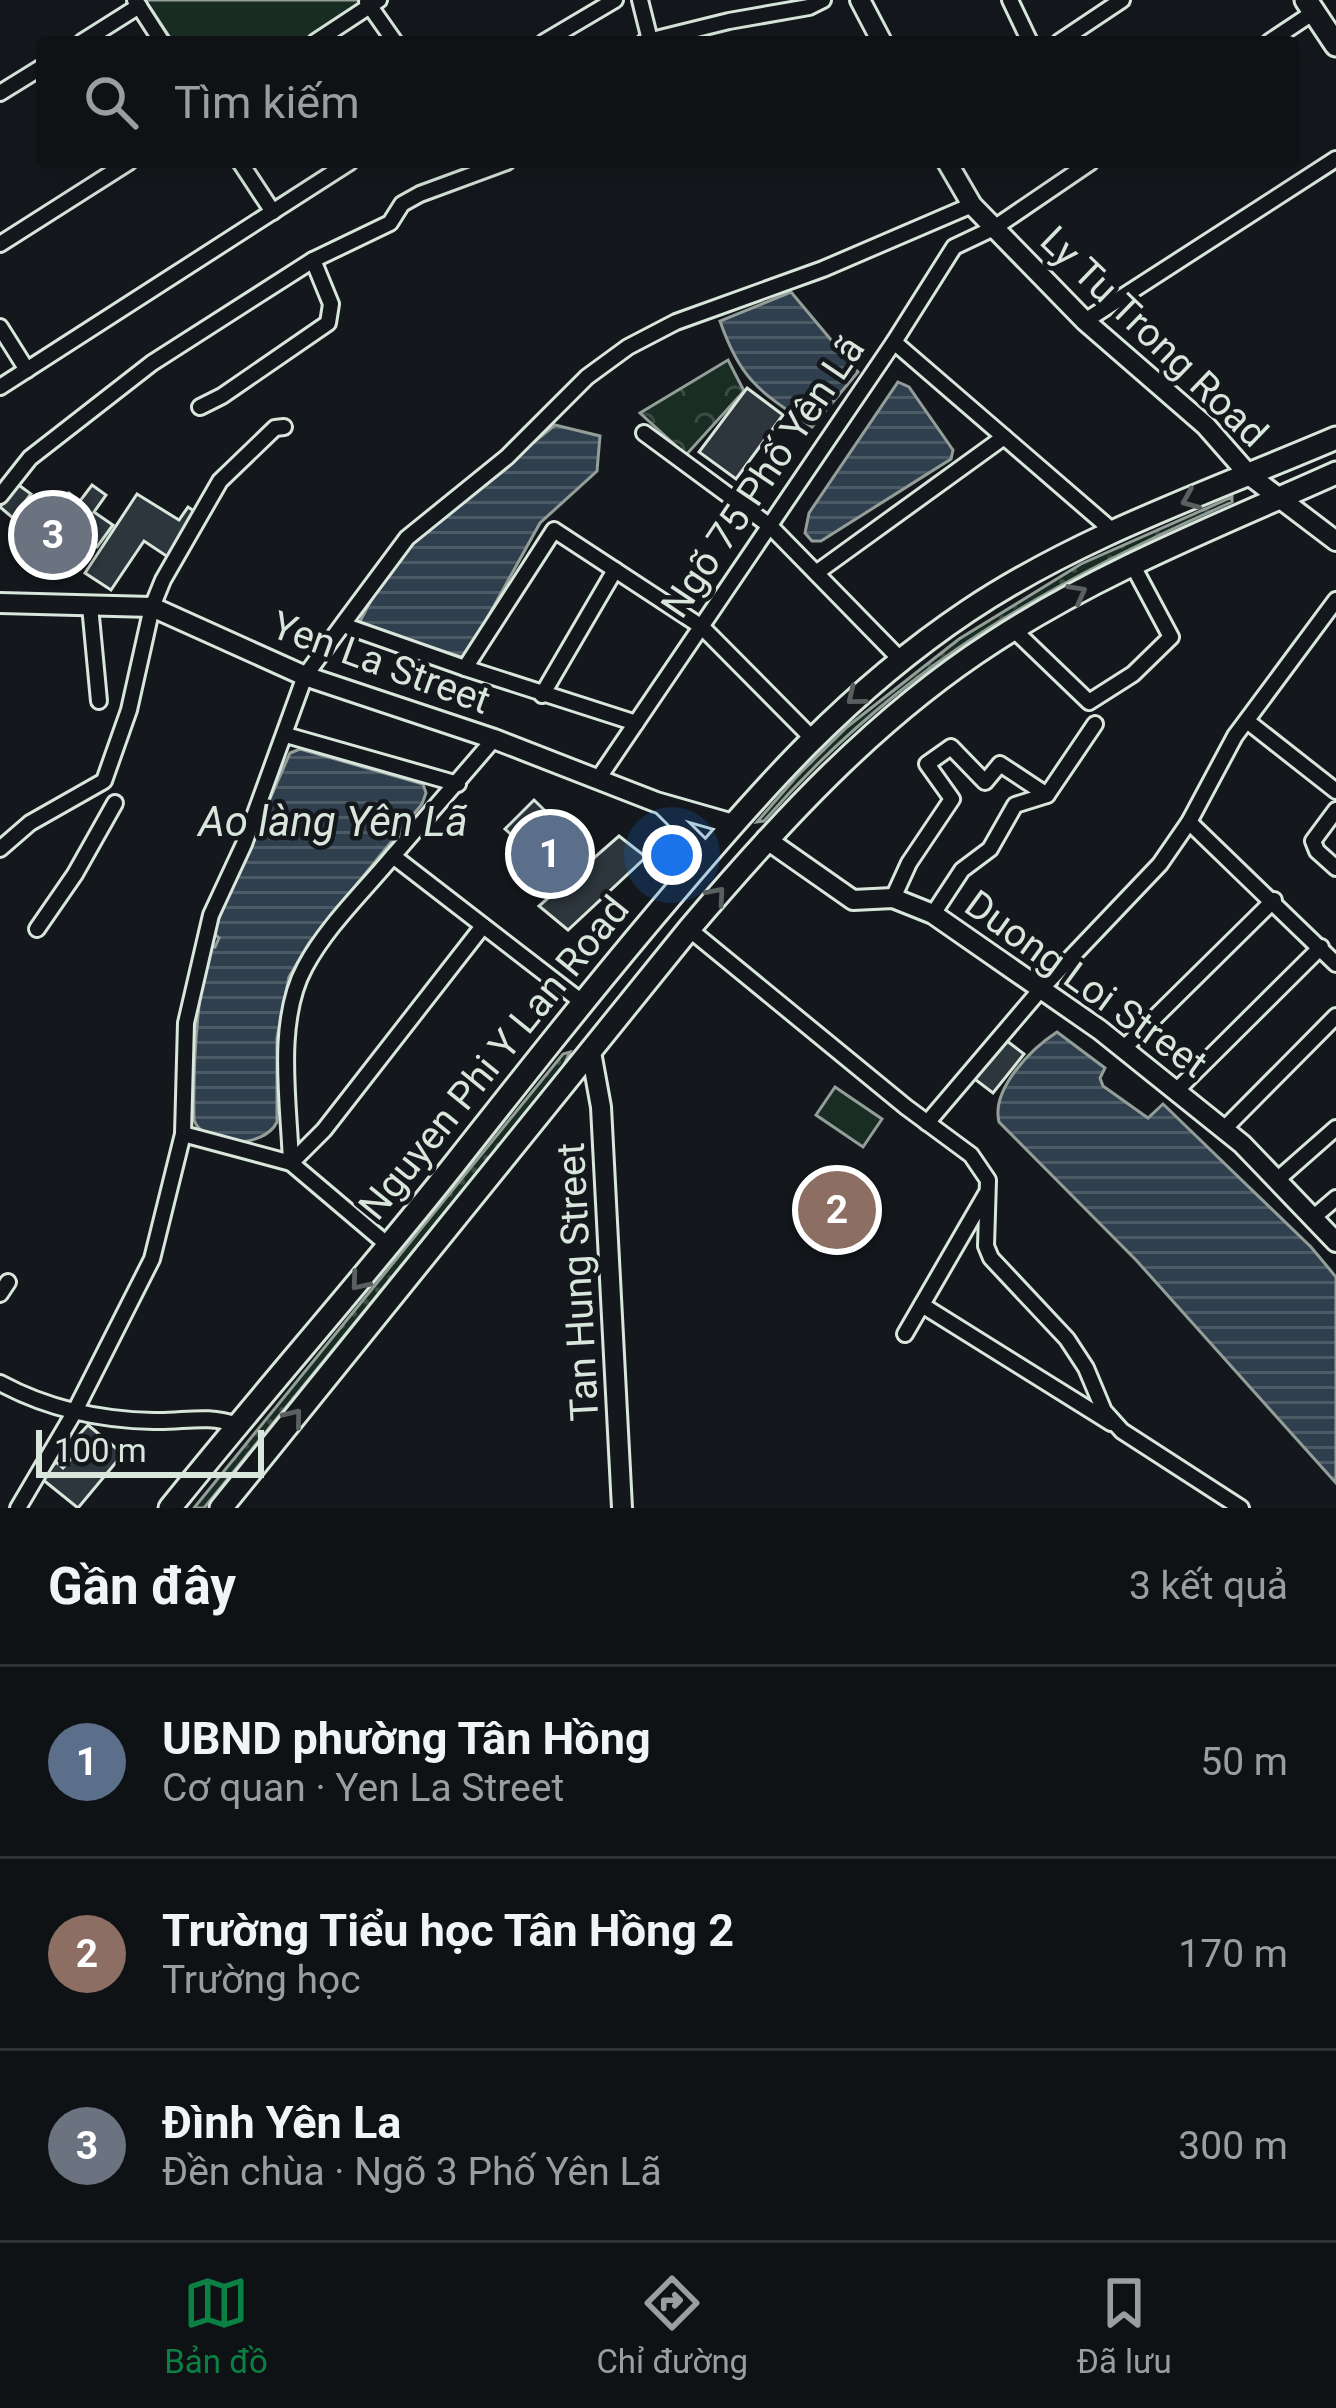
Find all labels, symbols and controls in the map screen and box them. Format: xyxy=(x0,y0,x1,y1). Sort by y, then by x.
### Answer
search box xyxy=(36,36,1300,168)
icon: search xyxy=(78,69,144,135)
text: Tìm kiếm xyxy=(174,76,360,129)
street label: Ly Tu Trong Road xyxy=(1031,217,1277,457)
street label: Ngõ 75 Phố Yên Lã xyxy=(652,328,874,626)
one-way arrow xyxy=(1180,486,1201,510)
pin: 3 xyxy=(14,490,92,580)
one-way arrow xyxy=(1065,584,1087,607)
street label: Yen La Street xyxy=(266,602,496,724)
one-way arrow xyxy=(847,683,869,705)
water label: Ao làng Yên Lã xyxy=(196,797,468,846)
pin: 1 xyxy=(511,809,589,899)
your location xyxy=(642,825,702,885)
street label: Duong Loi Street xyxy=(956,881,1216,1087)
street label: Nguyen Phi Y Lan Road xyxy=(349,887,639,1229)
one-way arrow xyxy=(703,887,724,909)
street label: Tan Hung Street xyxy=(548,1142,608,1422)
pin: 2 xyxy=(798,1165,876,1255)
one-way arrow xyxy=(351,1268,373,1290)
one-way arrow xyxy=(280,1409,301,1431)
scale bar xyxy=(36,1424,264,1477)
text: 100 m xyxy=(54,1431,147,1470)
text: Gần đây xyxy=(48,1557,236,1616)
text: 3 kết quả xyxy=(1129,1563,1288,1609)
text: UBND phường Tân Hồng xyxy=(162,1712,651,1765)
text: 1 xyxy=(76,1739,98,1785)
text: 50 m xyxy=(1200,1739,1288,1785)
text: Cơ quan · Yen La Street xyxy=(162,1765,564,1811)
text: Trường Tiểu học Tân Hồng 2 xyxy=(162,1904,734,1957)
text: 2 xyxy=(76,1931,98,1977)
text: 170 m xyxy=(1178,1931,1288,1977)
text: Trường học xyxy=(162,1957,361,2003)
text: Đình Yên La xyxy=(162,2096,401,2149)
text: 3 xyxy=(76,2123,98,2169)
text: 300 m xyxy=(1178,2123,1288,2169)
text: Đền chùa · Ngõ 3 Phố Yên Lã xyxy=(162,2149,662,2195)
tab: Bản đồ xyxy=(164,2270,268,2381)
tab: Chỉ đường xyxy=(596,2270,748,2381)
tab: Đã lưu xyxy=(1077,2270,1172,2381)

